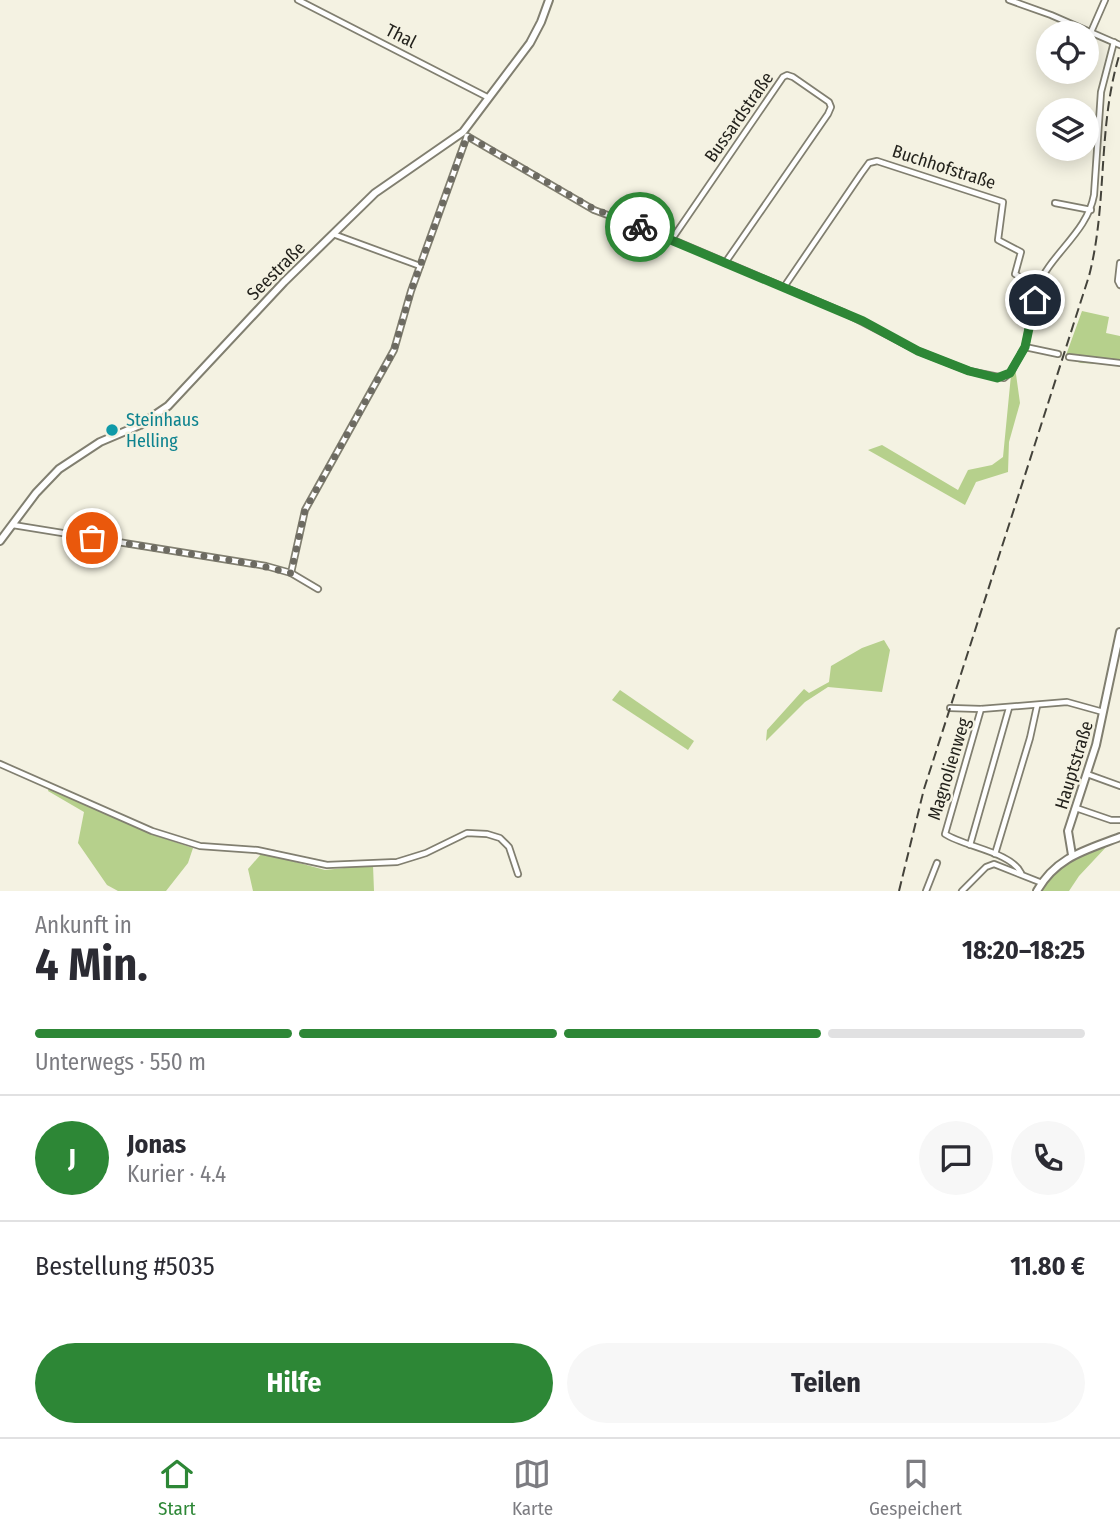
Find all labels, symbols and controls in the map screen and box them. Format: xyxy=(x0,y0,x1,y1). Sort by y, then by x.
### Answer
street label: Thal xyxy=(382,19,420,53)
map controls xyxy=(1036,21,1099,161)
button: locate xyxy=(1036,21,1099,84)
street label: Bussardstraße xyxy=(700,68,778,166)
button: layers xyxy=(1036,98,1099,161)
street label: Buchhofstraße xyxy=(889,140,999,194)
courier xyxy=(605,192,675,262)
icon: bike xyxy=(621,208,659,246)
street label: Seestraße xyxy=(242,237,310,305)
pin xyxy=(1005,270,1065,330)
icon: home xyxy=(1016,281,1054,319)
place label: Steinhaus Helling xyxy=(126,409,199,452)
marker: Steinhaus Helling xyxy=(104,422,120,438)
pin xyxy=(62,508,122,568)
icon: bag xyxy=(73,519,111,557)
street label: Magnolienweg xyxy=(923,715,975,823)
street label: Hauptstraße xyxy=(1050,718,1098,812)
text: Ankunft in xyxy=(35,911,132,939)
text: 18:20–18:25 xyxy=(962,935,1085,966)
text: 4 Min. xyxy=(35,937,148,992)
text: Unterwegs · 550 m xyxy=(35,1048,206,1076)
button: chat xyxy=(919,1121,993,1195)
button: phone xyxy=(1011,1121,1085,1195)
text: Jonas xyxy=(127,1129,186,1160)
text: J xyxy=(68,1143,76,1174)
text: Kurier · 4.4 xyxy=(127,1160,226,1188)
text: Bestellung #5035 xyxy=(35,1251,215,1282)
text: 11.80 € xyxy=(1010,1251,1085,1282)
button: Hilfe xyxy=(35,1343,553,1423)
button: Teilen xyxy=(567,1343,1085,1423)
tab: Start xyxy=(158,1455,196,1520)
tab: Karte xyxy=(512,1455,553,1520)
tab: Gespeichert xyxy=(869,1455,962,1520)

